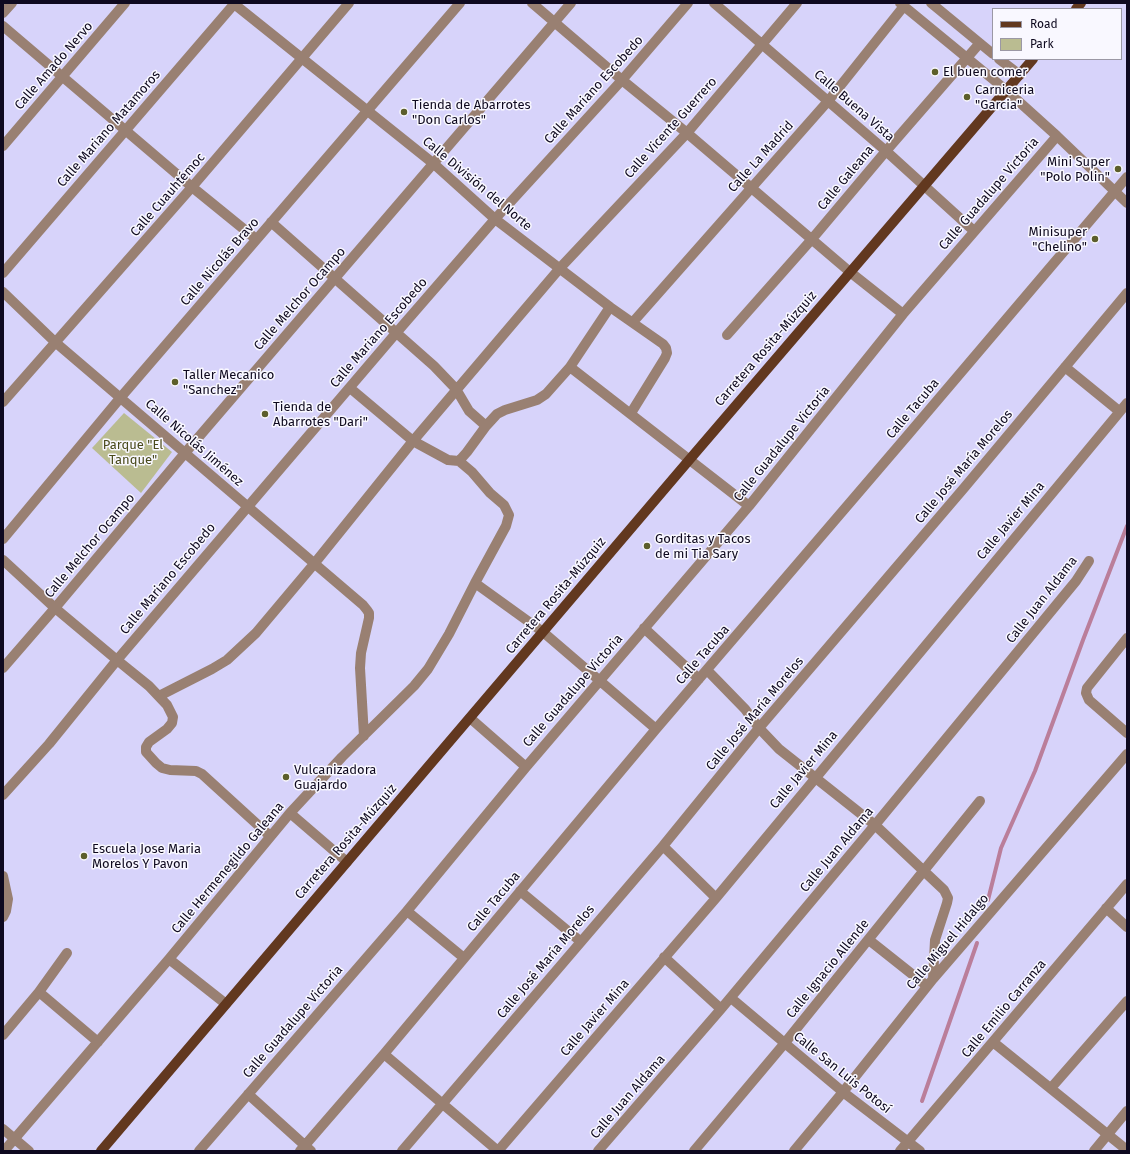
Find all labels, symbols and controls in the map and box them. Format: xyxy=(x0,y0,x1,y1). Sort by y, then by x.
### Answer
legend xyxy=(992,8,1122,60)
text: Road xyxy=(1030,17,1058,31)
street label: Calle Amado Nervo xyxy=(12,19,96,113)
street label: Calle Mariano Escobedo xyxy=(541,33,647,147)
text: Park xyxy=(1030,37,1054,51)
place label: El buen comer xyxy=(943,64,1027,80)
street label: Calle Mariano Matamoros xyxy=(54,67,164,191)
street label: Calle Buena Vista xyxy=(811,67,897,145)
marker: El buen comer xyxy=(930,67,940,77)
street label: Calle Vicente Guerrero xyxy=(622,74,720,182)
place label: Carniceria "Garcia" xyxy=(975,82,1034,113)
marker: Carniceria "Garcia" xyxy=(962,92,972,102)
place label: Tienda de Abarrotes "Don Carlos" xyxy=(412,97,531,128)
marker: Tienda de Abarrotes "Don Carlos" xyxy=(399,107,409,117)
street label: Calle La Madrid xyxy=(725,118,797,196)
street label: Calle División del Norte xyxy=(419,134,535,234)
street label: Calle Guadalupe Victoria xyxy=(936,134,1042,254)
street label: Calle Galeana xyxy=(814,142,878,214)
street label: Calle Cuauhtémoc xyxy=(127,150,209,240)
place label: Mini Super "Polo Polin" xyxy=(1040,154,1110,185)
marker: Mini Super "Polo Polin" xyxy=(1113,164,1123,174)
street label: Calle Nicolás Bravo xyxy=(177,215,263,309)
place label: Minisuper "Chelino" xyxy=(1028,224,1087,255)
marker: Minisuper "Chelino" xyxy=(1090,234,1100,244)
street label: Calle Melchor Ocampo xyxy=(251,244,349,354)
street label: Calle Mariano Escobedo xyxy=(327,275,431,391)
street label: Carretera Rosita-Múzquiz xyxy=(712,288,820,410)
place label: Taller Mecanico "Sanchez" xyxy=(183,367,274,398)
street label: Calle Tacuba xyxy=(883,376,943,442)
marker: Taller Mecanico "Sanchez" xyxy=(170,377,180,387)
street label: Calle Guadalupe Victoria xyxy=(731,383,833,505)
street label: Calle Nicolás Jiménez xyxy=(142,396,246,490)
place label: Tienda de Abarrotes "Dari" xyxy=(273,399,368,430)
street label: Calle José María Morelos xyxy=(912,407,1016,527)
marker: Tienda de Abarrotes "Dari" xyxy=(260,409,270,419)
park label: Parque "El Tanque" xyxy=(103,437,163,468)
street label: Calle Javier Mina xyxy=(974,479,1048,563)
street label: Calle Melchor Ocampo xyxy=(42,491,138,601)
street label: Calle Mariano Escobedo xyxy=(117,520,219,638)
place label: Gorditas y Tacos de mi Tia Sary xyxy=(655,531,751,562)
street label: Carretera Rosita-Múzquiz xyxy=(503,535,609,657)
marker: Gorditas y Tacos de mi Tia Sary xyxy=(642,541,652,551)
street label: Calle Juan Aldama xyxy=(1003,553,1081,647)
street label: Calle Tacuba xyxy=(673,622,733,688)
street label: Calle Guadalupe Victoria xyxy=(520,631,626,751)
street label: Calle José María Morelos xyxy=(703,654,807,774)
street label: Calle Javier Mina xyxy=(767,728,841,812)
place label: Vulcanizadora Guajardo xyxy=(294,762,376,793)
marker: Vulcanizadora Guajardo xyxy=(281,772,291,782)
street label: Carretera Rosita-Múzquiz xyxy=(292,781,400,903)
street label: Calle Hermenegildo Galeana xyxy=(168,799,288,937)
street label: Calle Juan Aldama xyxy=(797,804,877,896)
place label: Escuela Jose Maria Morelos Y Pavon xyxy=(92,841,201,872)
marker: Escuela Jose Maria Morelos Y Pavon xyxy=(79,851,89,861)
street label: Calle Tacuba xyxy=(464,869,524,935)
street label: Calle Miguel Hidalgo xyxy=(904,891,992,993)
street label: Calle José María Morelos xyxy=(494,902,598,1022)
street label: Calle Ignacio Allende xyxy=(783,916,873,1022)
street label: Calle Emilio Carranza xyxy=(958,957,1050,1061)
street label: Calle Guadalupe Victoria xyxy=(240,962,346,1082)
street label: Calle Javier Mina xyxy=(557,976,633,1060)
street label: Calle San Luis Potosí xyxy=(790,1029,894,1117)
street label: Calle Juan Aldama xyxy=(587,1052,669,1142)

